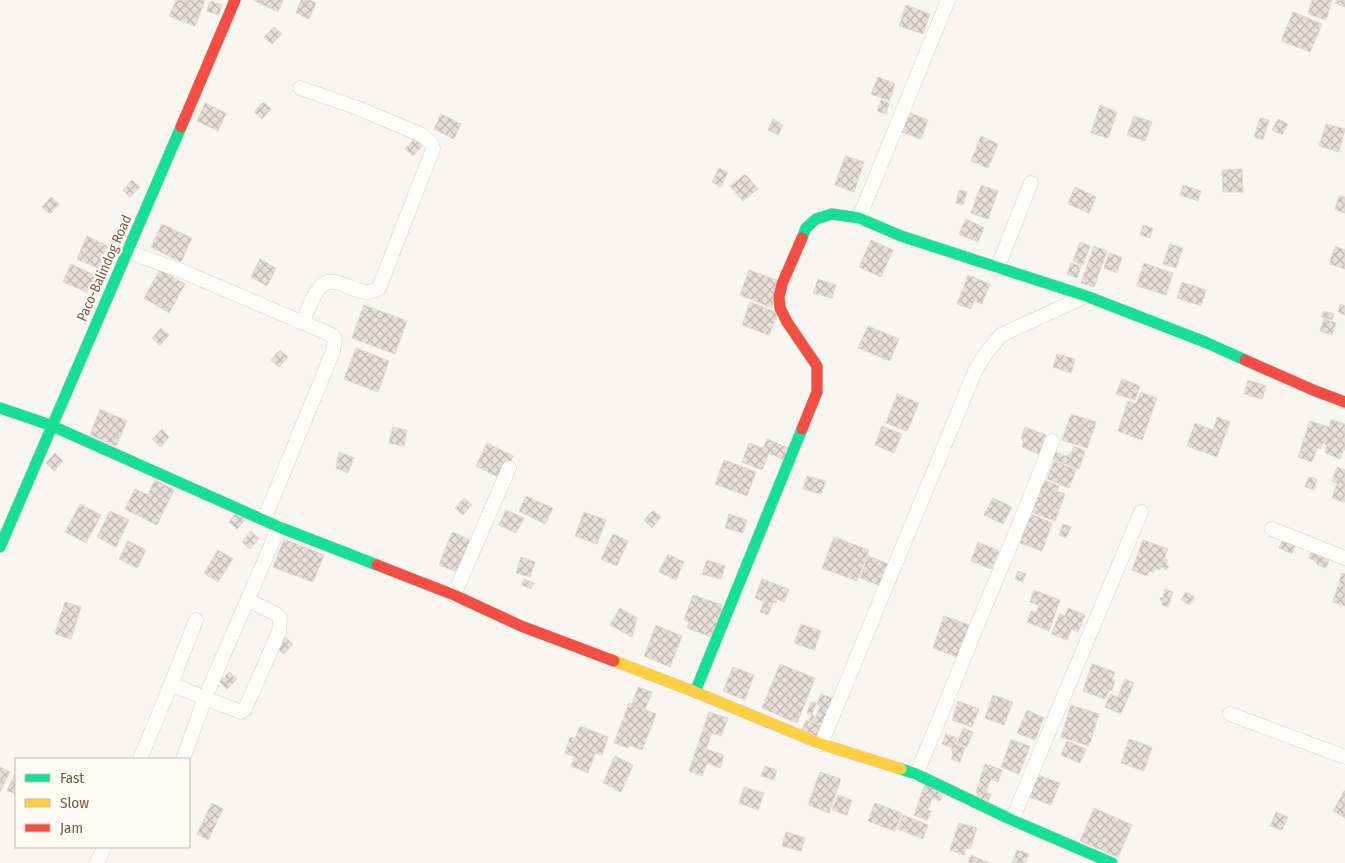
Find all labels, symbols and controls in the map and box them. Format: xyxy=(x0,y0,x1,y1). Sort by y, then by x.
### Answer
street label: Paco-Balindog Road xyxy=(73,212,135,324)
legend xyxy=(15,758,190,848)
text: Fast xyxy=(60,769,84,787)
text: Slow xyxy=(60,794,89,812)
text: Jam xyxy=(60,819,83,837)

